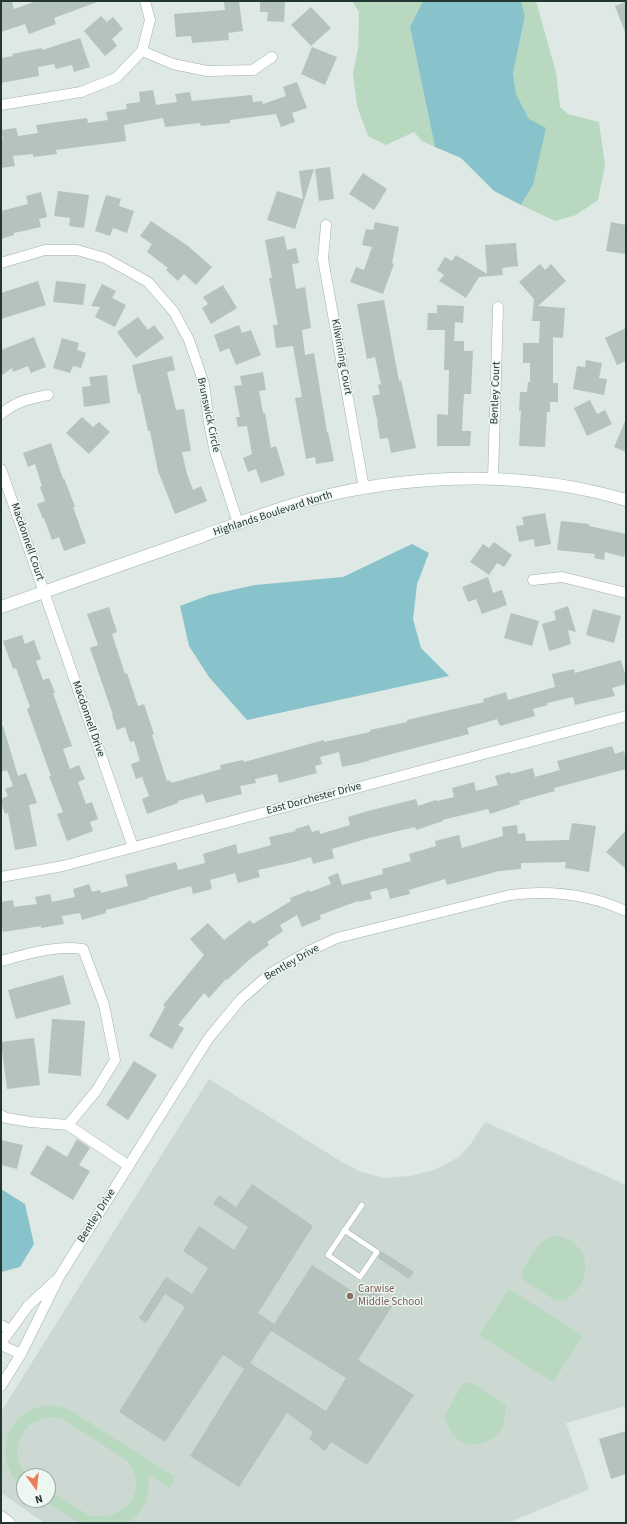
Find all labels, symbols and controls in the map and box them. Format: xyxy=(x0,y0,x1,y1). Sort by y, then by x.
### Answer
street label: Kilwinning Court xyxy=(328,318,354,396)
street label: Bentley Court xyxy=(488,361,504,425)
street label: Brunswick Circle xyxy=(194,376,222,454)
street label: Highlands Boulevard North xyxy=(212,488,334,540)
street label: Macdonnell Court xyxy=(8,501,46,583)
street label: Macdonnell Drive xyxy=(69,679,107,759)
street label: East Dorchester Drive xyxy=(265,780,363,818)
street label: Bentley Drive xyxy=(262,942,322,984)
street label: Bentley Drive xyxy=(75,1187,119,1245)
place label: Carwise Middle School xyxy=(358,1283,423,1309)
marker: Carwise Middle School xyxy=(345,1291,355,1301)
north arrow xyxy=(16,1468,56,1508)
text: N xyxy=(34,1491,44,1507)

